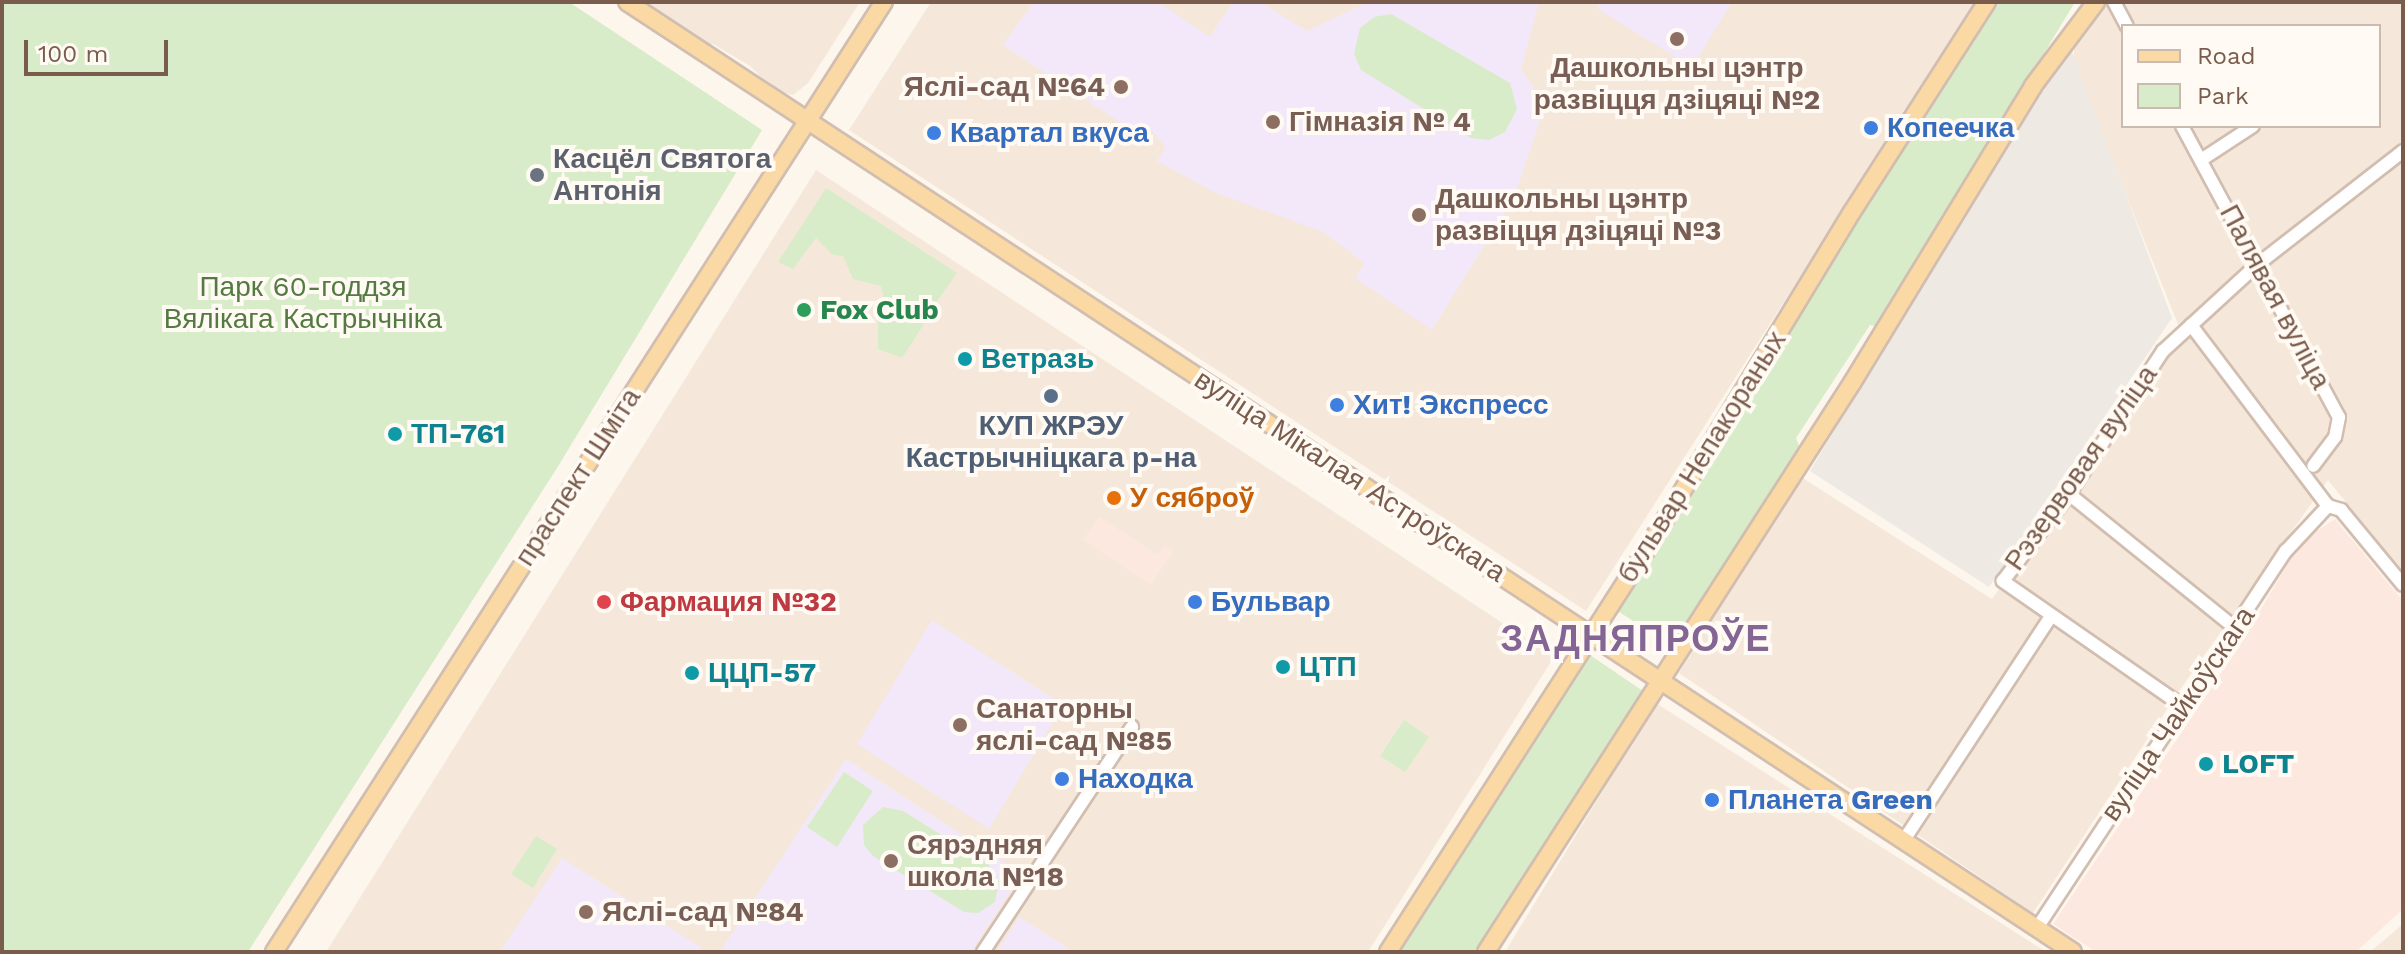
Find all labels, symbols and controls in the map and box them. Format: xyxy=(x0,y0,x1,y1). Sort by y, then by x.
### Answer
scale bar xyxy=(28,24,172,74)
legend xyxy=(2121,24,2381,128)
marker: Дашкольны цэнтр развіцця дзіцяці №2 xyxy=(1668,30,1686,48)
text: 100 m xyxy=(38,40,108,68)
text: Road xyxy=(2197,42,2256,70)
place label: Дашкольны цэнтр развіцця дзіцяці №2 xyxy=(1534,51,1820,117)
place label: Яслі-сад №64 xyxy=(904,70,1105,104)
marker: Яслі-сад №64 xyxy=(1112,78,1130,96)
text: Park xyxy=(2197,82,2249,110)
place label: Гімназія № 4 xyxy=(1289,105,1471,139)
place label: Копеечка xyxy=(1887,111,2014,145)
marker: Гімназія № 4 xyxy=(1264,113,1282,131)
place label: Квартал вкуса xyxy=(950,116,1149,150)
marker: Копеечка xyxy=(1862,119,1880,137)
marker: Квартал вкуса xyxy=(925,124,943,142)
place label: Касцёл Святога Антонія xyxy=(553,142,771,208)
marker: Касцёл Святога Антонія xyxy=(528,166,546,184)
place label: Дашкольны цэнтр развіцця дзіцяці №3 xyxy=(1435,182,1721,248)
street label: Палявая вуліца xyxy=(2212,199,2338,395)
marker: Дашкольны цэнтр развіцця дзіцяці №3 xyxy=(1410,206,1428,224)
park label: Парк 60-годдзя Вялікага Кастрычніка xyxy=(164,270,442,336)
place label: Fox Club xyxy=(820,293,939,327)
marker: Fox Club xyxy=(795,301,813,319)
street label: бульвар Непакораных xyxy=(1611,325,1793,589)
place label: Ветразь xyxy=(981,342,1094,376)
marker: Ветразь xyxy=(956,350,974,368)
street label: Рэзервовая вуліца xyxy=(1998,359,2164,577)
street label: вуліца Мікалая Астроўскага xyxy=(1188,363,1512,589)
street label: праспект Шміта xyxy=(508,382,648,572)
marker: КУП ЖРЭУ Кастрычніцкага р-на xyxy=(1042,387,1060,405)
place label: Хит! Экспресс xyxy=(1353,388,1549,422)
marker: Хит! Экспресс xyxy=(1328,396,1346,414)
place label: КУП ЖРЭУ Кастрычніцкага р-на xyxy=(906,409,1196,475)
place label: ТП-761 xyxy=(411,417,505,451)
marker: ТП-761 xyxy=(386,425,404,443)
place label: У сяброў xyxy=(1130,481,1254,515)
marker: У сяброў xyxy=(1105,489,1123,507)
place label: Фармация №32 xyxy=(620,585,837,619)
place label: Бульвар xyxy=(1211,585,1330,619)
marker: Фармация №32 xyxy=(595,593,613,611)
marker: Бульвар xyxy=(1186,593,1204,611)
street label: вуліца Чайкоўскага xyxy=(2094,601,2262,827)
district label: ЗАДНЯПРОЎЕ xyxy=(1500,618,1772,662)
place label: ЦТП xyxy=(1299,650,1357,684)
place label: ЦЦП-57 xyxy=(708,656,816,690)
marker: ЦТП xyxy=(1274,658,1292,676)
marker: ЦЦП-57 xyxy=(683,664,701,682)
place label: Санаторны яслі-сад №85 xyxy=(976,692,1172,758)
marker: Санаторны яслі-сад №85 xyxy=(951,716,969,734)
place label: LOFT xyxy=(2222,747,2294,781)
marker: LOFT xyxy=(2197,755,2215,773)
place label: Находка xyxy=(1078,762,1193,796)
marker: Находка xyxy=(1053,770,1071,788)
place label: Планета Green xyxy=(1728,783,1933,817)
marker: Планета Green xyxy=(1703,791,1721,809)
place label: Сярэдняя школа №18 xyxy=(907,828,1064,894)
marker: Сярэдняя школа №18 xyxy=(882,852,900,870)
place label: Яслі-сад №84 xyxy=(602,895,804,929)
marker: Яслі-сад №84 xyxy=(577,903,595,921)

